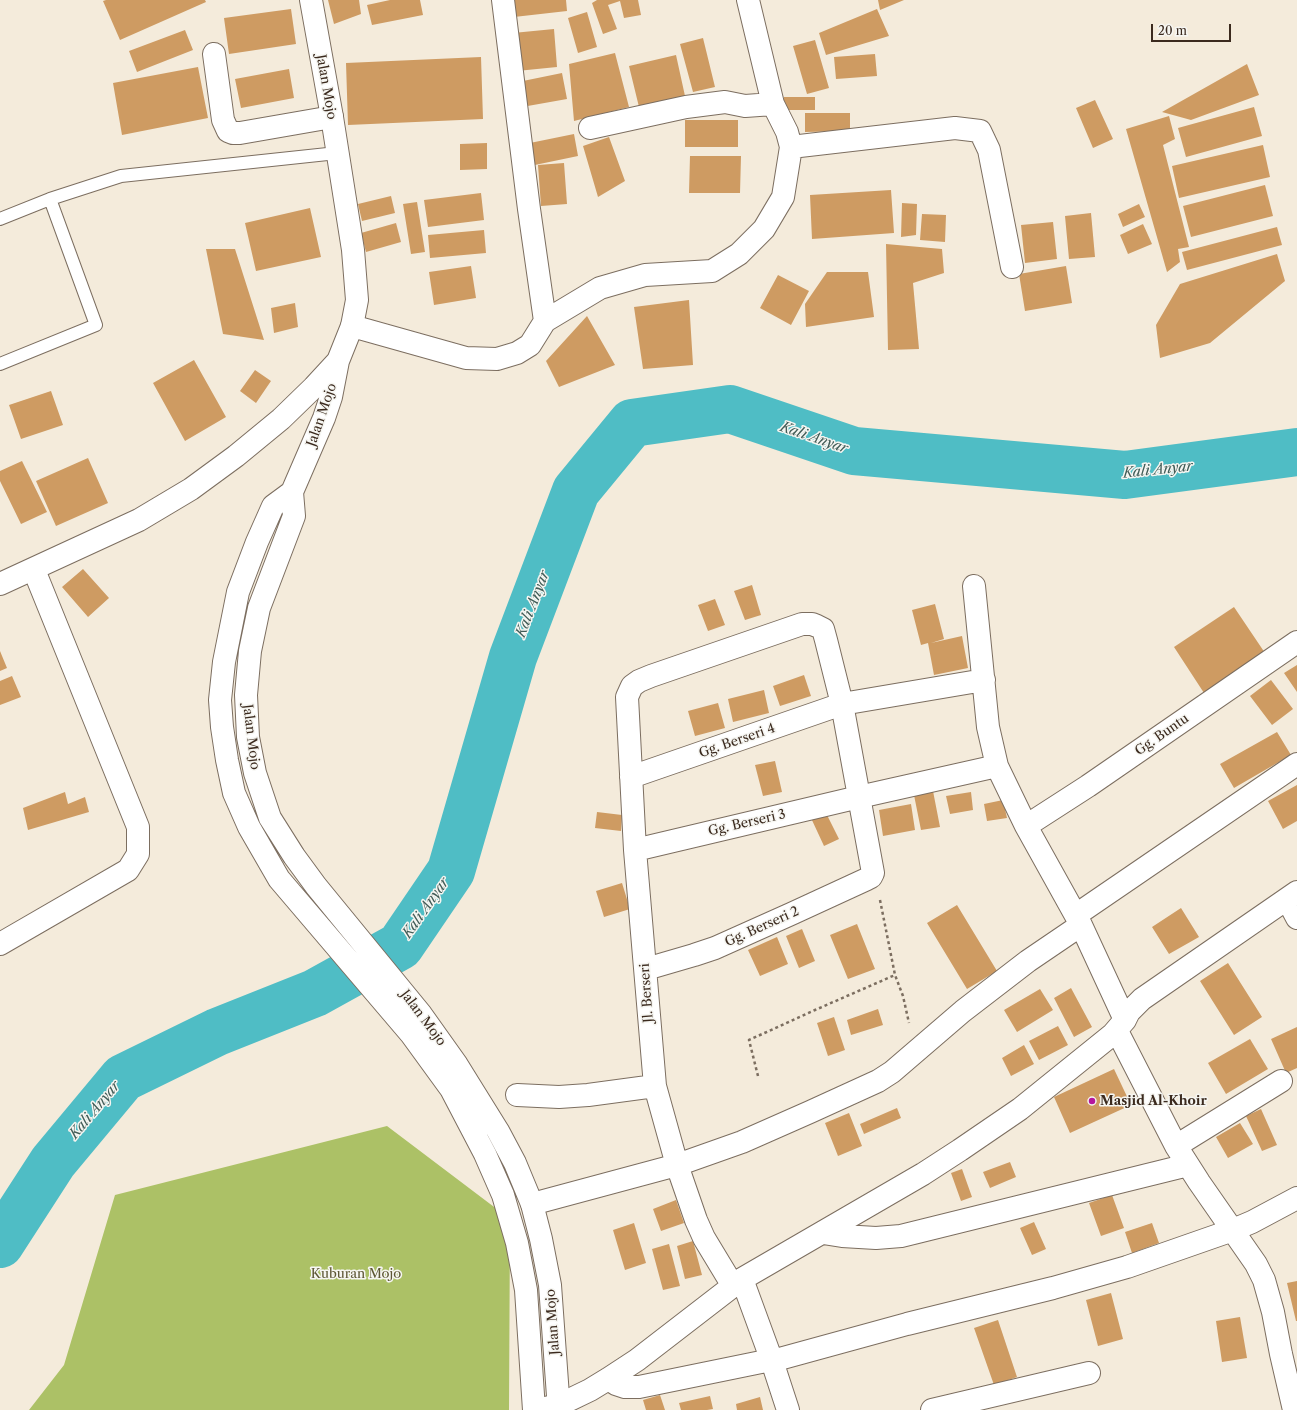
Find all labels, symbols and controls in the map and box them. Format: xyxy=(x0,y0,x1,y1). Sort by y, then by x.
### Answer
scale bar xyxy=(1153,16,1233,42)
text: 20 m xyxy=(1158,23,1187,38)
street label: Jalan Mojo xyxy=(313,53,339,121)
street label: Jalan Mojo xyxy=(304,381,340,449)
water label: Kali Anyar xyxy=(778,419,850,457)
water label: Kali Anyar xyxy=(1122,458,1194,482)
water label: Kali Anyar xyxy=(513,568,553,640)
street label: Jalan Mojo xyxy=(239,703,263,771)
street label: Gg. Buntu xyxy=(1132,711,1192,759)
street label: Gg. Berseri 4 xyxy=(697,721,777,761)
street label: Gg. Berseri 3 xyxy=(707,807,787,839)
water label: Kali Anyar xyxy=(399,874,453,942)
street label: Gg. Berseri 2 xyxy=(723,904,801,950)
street label: Jl. Berseri xyxy=(637,963,657,1023)
street label: Jalan Mojo xyxy=(397,987,449,1049)
water label: Kali Anyar xyxy=(66,1078,124,1142)
place label: Masjid Al-Khoir xyxy=(1100,1093,1207,1109)
marker: Masjid Al-Khoir xyxy=(1087,1096,1097,1106)
park label: Kuburan Mojo xyxy=(311,1266,401,1282)
street label: Jalan Mojo xyxy=(543,1289,563,1355)

